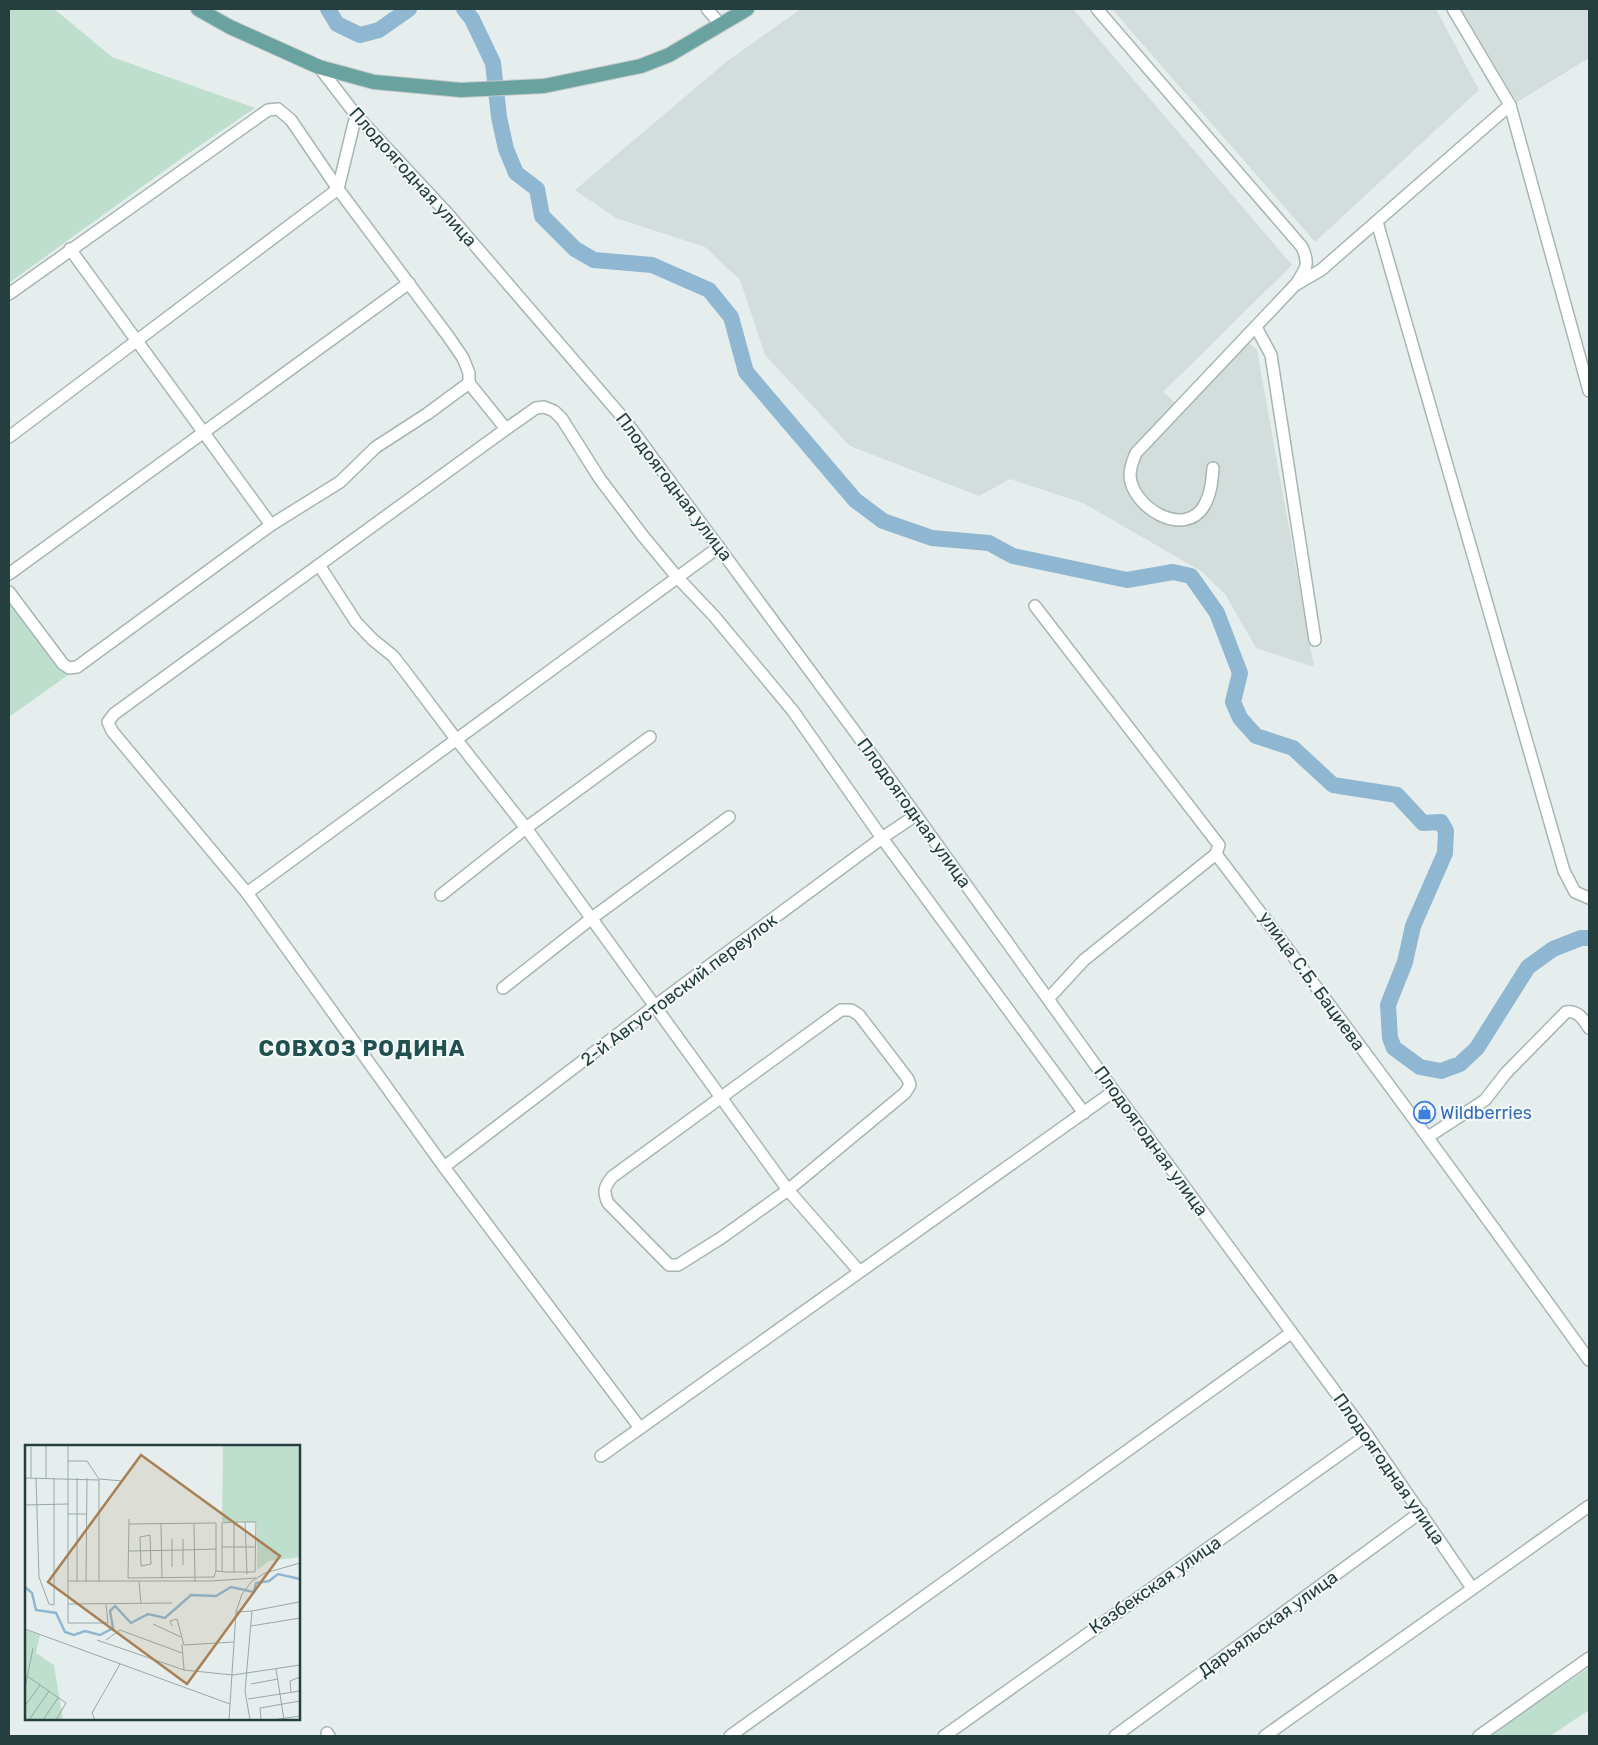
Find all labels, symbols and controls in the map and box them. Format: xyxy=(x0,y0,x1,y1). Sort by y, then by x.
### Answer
street label: Плодоягодная улица xyxy=(345,103,481,251)
street label: Плодоягодная улица xyxy=(611,408,737,566)
street label: Плодоягодная улица xyxy=(852,734,976,892)
street label: улица С.Б. Бациева xyxy=(1254,907,1370,1055)
street label: 2-й Августовский переулок xyxy=(577,909,782,1071)
district label: СОВХОЗ РОДИНА xyxy=(259,1035,465,1062)
street label: Плодоягодная улица xyxy=(1089,1062,1213,1220)
shop icon: Wildberries xyxy=(1412,1101,1436,1125)
place label: Wildberries xyxy=(1440,1102,1532,1124)
street label: Плодоягодная улица xyxy=(1328,1389,1450,1549)
inset map xyxy=(25,1445,300,1720)
street label: Казбекская улица xyxy=(1085,1531,1225,1639)
street label: Дарьяльская улица xyxy=(1194,1566,1342,1682)

